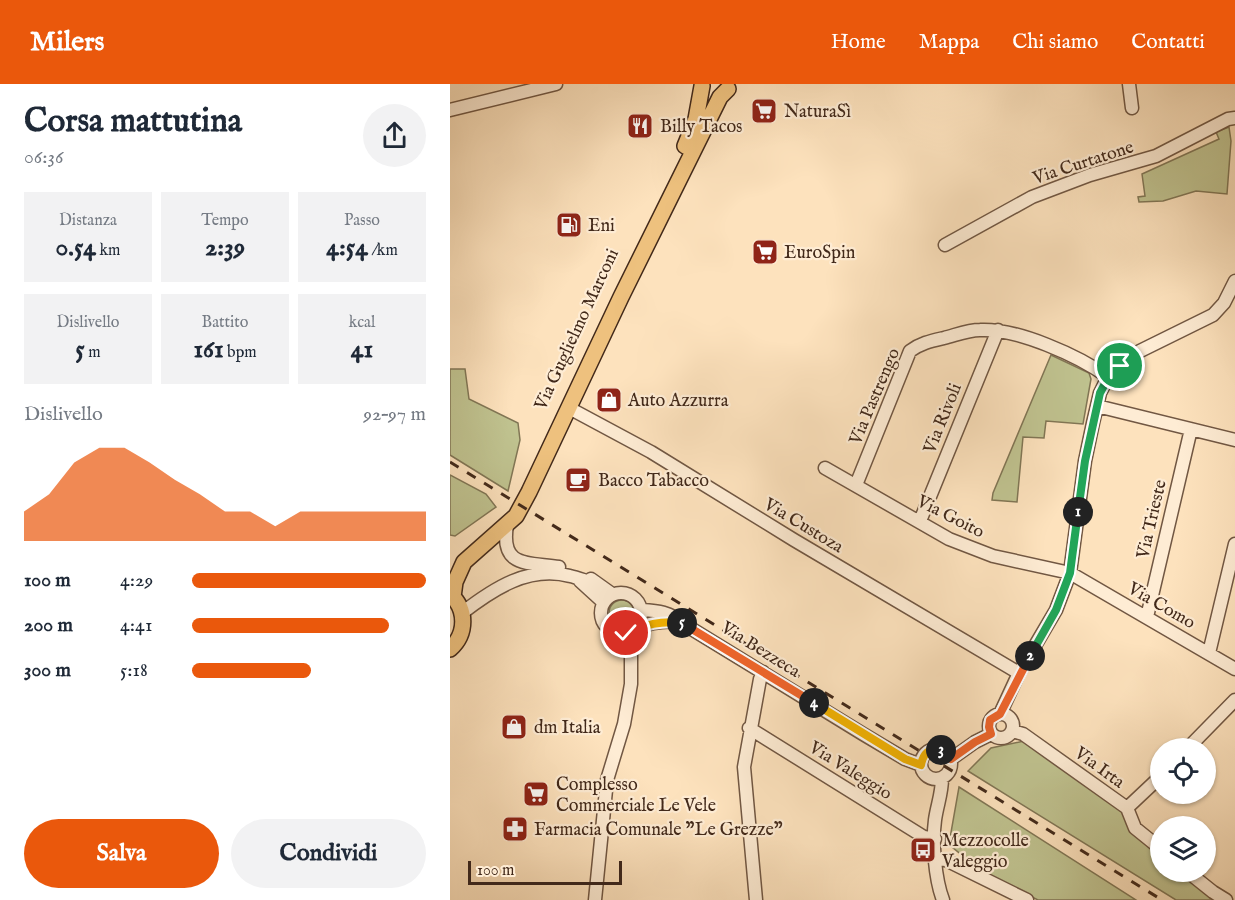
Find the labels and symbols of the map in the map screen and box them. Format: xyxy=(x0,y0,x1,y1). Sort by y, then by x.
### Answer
supermarket icon: NaturaSì xyxy=(749,96,779,126)
place label: NaturaSì xyxy=(784,101,851,124)
restaurant icon: Billy Tacos xyxy=(625,111,655,141)
place label: Billy Tacos xyxy=(660,116,742,139)
street label: Via Curtatone xyxy=(1029,136,1137,191)
fuel station icon: Eni xyxy=(554,210,584,240)
place label: Eni xyxy=(588,215,615,238)
supermarket icon: EuroSpin xyxy=(750,237,780,267)
place label: EuroSpin xyxy=(784,242,856,265)
street label: Via Guglielmo Marconi xyxy=(530,245,625,415)
pin xyxy=(1094,340,1145,391)
street label: Via Pastrengo xyxy=(844,345,906,449)
street label: Via Rivoli xyxy=(919,380,968,458)
shop icon: Auto Azzurra xyxy=(594,385,624,415)
place label: Auto Azzurra xyxy=(627,390,729,413)
cafe icon: Bacco Tabacco xyxy=(563,465,593,495)
place label: Bacco Tabacco xyxy=(598,470,709,493)
street label: Via Trieste xyxy=(1132,478,1173,562)
street label: Via Goito xyxy=(912,490,988,544)
street label: Via Custoza xyxy=(758,493,847,559)
pin: 1 xyxy=(1063,497,1093,527)
street label: Via Como xyxy=(1122,577,1199,635)
pin xyxy=(600,607,651,658)
pin: 5 xyxy=(667,608,697,638)
street label: Via Bezzeca xyxy=(716,616,804,684)
pin: 2 xyxy=(1015,641,1045,671)
pin: 4 xyxy=(799,688,829,718)
shop icon: dm Italia xyxy=(499,712,529,742)
place label: dm Italia xyxy=(534,717,601,740)
pin: 3 xyxy=(926,735,956,765)
street label: Via Valeggio xyxy=(804,736,896,806)
street label: Via Irta xyxy=(1069,742,1129,794)
place label: Complesso Commerciale Le Vele xyxy=(556,774,716,818)
supermarket icon: Complesso Commerciale Le Vele xyxy=(521,779,551,809)
pharmacy icon: Farmacia Comunale "Le Grezze" xyxy=(500,814,530,844)
place label: Farmacia Comunale "Le Grezze" xyxy=(534,819,783,842)
place label: Mezzocolle Valeggio xyxy=(941,830,1029,874)
bus stop icon: Mezzocolle Valeggio xyxy=(908,835,938,865)
scale bar xyxy=(468,858,622,886)

